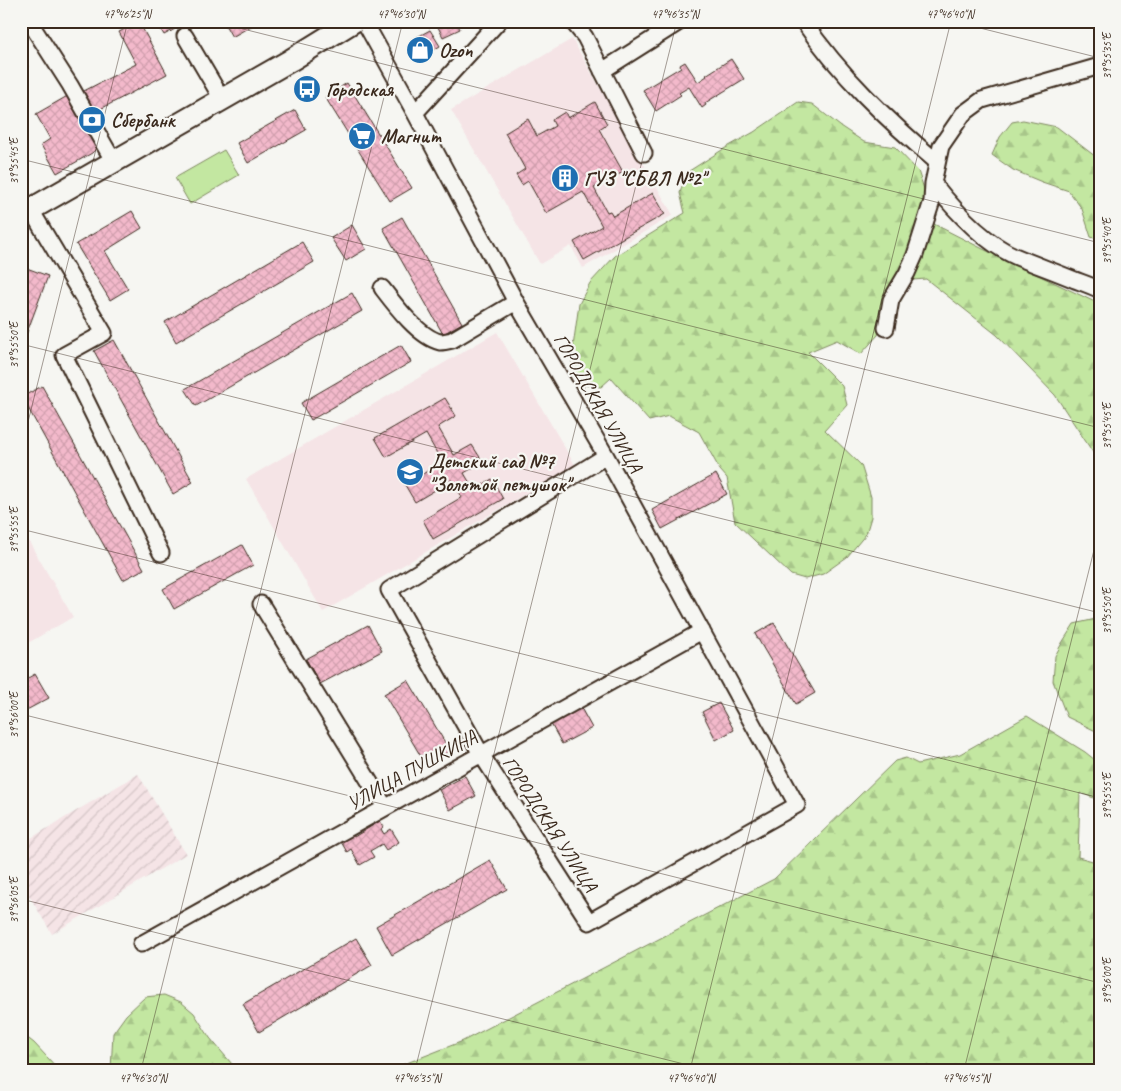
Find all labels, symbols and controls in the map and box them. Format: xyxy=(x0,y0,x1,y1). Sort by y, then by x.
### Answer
text: 47°46'25"N xyxy=(103,6,152,22)
text: 47°46'30"N xyxy=(377,6,426,22)
text: 47°46'35"N xyxy=(651,6,700,22)
text: 47°46'40"N xyxy=(926,6,975,22)
text: 39°55'35"E xyxy=(1099,31,1115,79)
shop icon: Ozon xyxy=(405,35,435,65)
place label: Ozon xyxy=(439,38,473,63)
bus stop icon: Городская xyxy=(292,74,322,104)
place label: Городская xyxy=(326,77,395,102)
bank icon: Сбербанк xyxy=(77,105,107,135)
place label: Сбербанк xyxy=(111,108,177,133)
supermarket icon: Магнит xyxy=(347,121,377,151)
place label: Магнит xyxy=(381,124,442,149)
text: 39°55'45"E xyxy=(6,136,22,184)
building icon: ГУЗ "СБВЛ №2" xyxy=(550,163,580,193)
place label: ГУЗ "СБВЛ №2" xyxy=(584,166,710,191)
text: 39°55'40"E xyxy=(1099,216,1115,264)
text: 39°55'50"E xyxy=(6,320,22,368)
street label: ГОРОДСКАЯ УЛИЦА xyxy=(548,329,648,478)
text: 39°55'45"E xyxy=(1099,401,1115,449)
place label: Детский сад №7 "Золотой петушок" xyxy=(429,449,574,498)
school or university icon: Детский сад №7 "Золотой петушок" xyxy=(395,457,425,487)
text: 39°55'55"E xyxy=(6,505,22,553)
text: 39°55'50"E xyxy=(1099,586,1115,634)
text: 39°56'00"E xyxy=(6,690,22,738)
street label: УЛИЦА ПУШКИНА xyxy=(343,724,482,816)
street label: ГОРОДСКАЯ УЛИЦА xyxy=(497,752,604,897)
text: 39°55'55"E xyxy=(1099,771,1115,819)
text: 39°56'05"E xyxy=(6,875,22,923)
text: 39°56'00"E xyxy=(1099,956,1115,1004)
text: 47°46'30"N xyxy=(119,1070,168,1086)
text: 47°46'35"N xyxy=(393,1070,442,1086)
text: 47°46'40"N xyxy=(667,1070,716,1086)
text: 47°46'45"N xyxy=(942,1070,991,1086)

